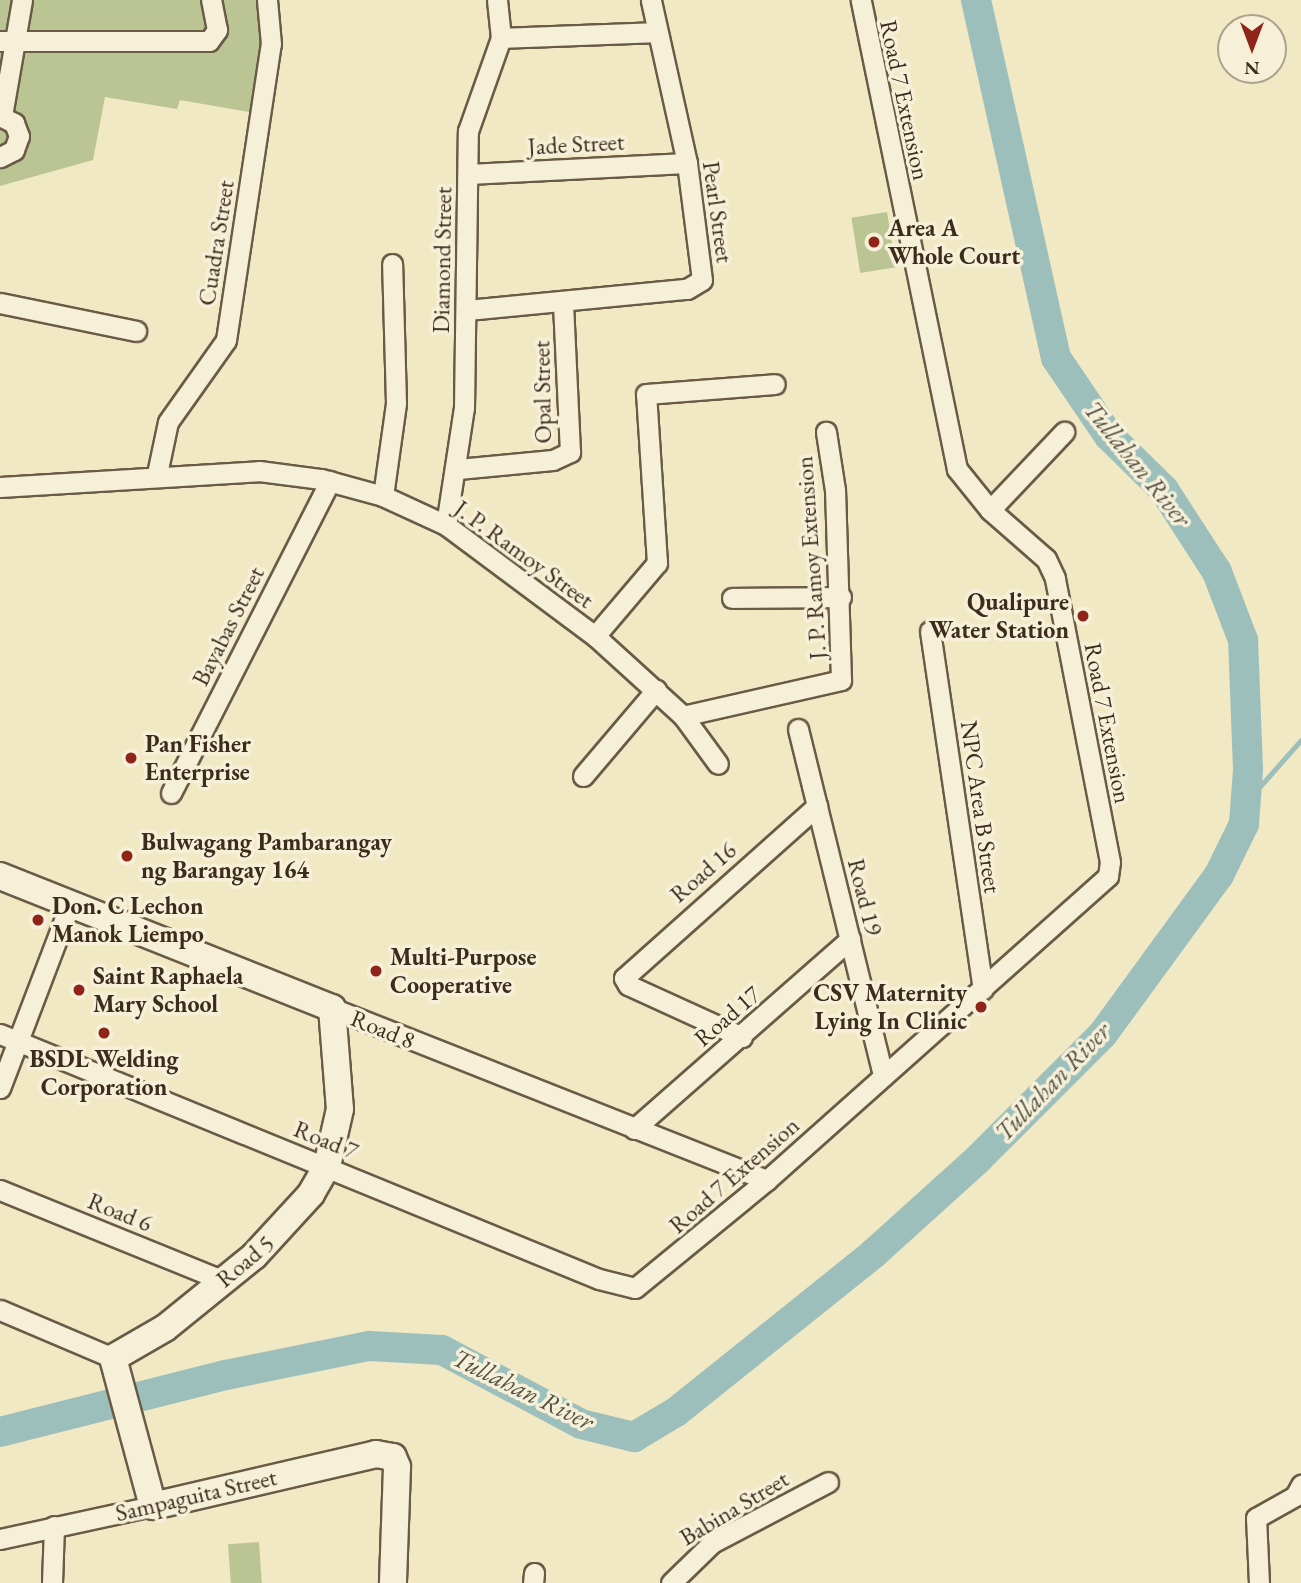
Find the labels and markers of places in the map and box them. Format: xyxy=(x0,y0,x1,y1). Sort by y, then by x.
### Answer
place label: Area A Whole Court xyxy=(888,214,1020,270)
marker: Area A Whole Court xyxy=(866,234,882,250)
place label: Qualipure Water Station xyxy=(929,588,1069,644)
marker: Qualipure Water Station xyxy=(1075,608,1091,624)
place label: Pan Fisher Enterprise xyxy=(145,730,251,786)
marker: Pan Fisher Enterprise xyxy=(123,750,139,766)
place label: Bulwagang Pambarangay ng Barangay 164 xyxy=(141,828,392,884)
marker: Bulwagang Pambarangay ng Barangay 164 xyxy=(119,848,135,864)
place label: Don. C Lechon Manok Liempo xyxy=(52,892,204,948)
marker: Don. C Lechon Manok Liempo xyxy=(30,912,46,928)
place label: Multi-Purpose Cooperative xyxy=(390,943,536,999)
place label: Saint Raphaela Mary School xyxy=(93,962,243,1018)
marker: Multi-Purpose Cooperative xyxy=(368,963,384,979)
place label: CSV Maternity Lying In Clinic xyxy=(813,979,967,1035)
marker: Saint Raphaela Mary School xyxy=(71,982,87,998)
marker: CSV Maternity Lying In Clinic xyxy=(973,999,989,1015)
marker: BSDL Welding Corporation xyxy=(96,1025,112,1041)
place label: BSDL Welding Corporation xyxy=(29,1045,179,1101)

